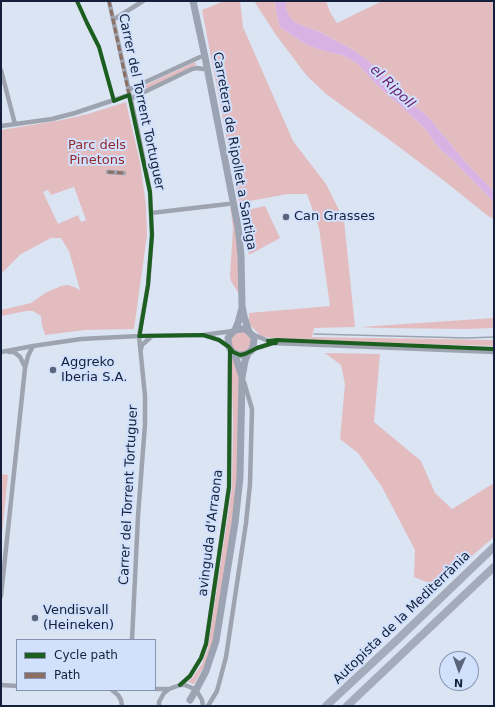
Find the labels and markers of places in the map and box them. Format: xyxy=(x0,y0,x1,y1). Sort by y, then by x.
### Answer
place label: Can Grasses xyxy=(294,209,375,225)
marker: Can Grasses xyxy=(281,212,291,222)
place label: Aggreko Iberia S.A. xyxy=(61,355,127,386)
marker: Aggreko Iberia S.A. xyxy=(48,365,58,375)
place label: Vendisvall (Heineken) xyxy=(43,603,114,634)
marker: Vendisvall (Heineken) xyxy=(30,613,40,623)

